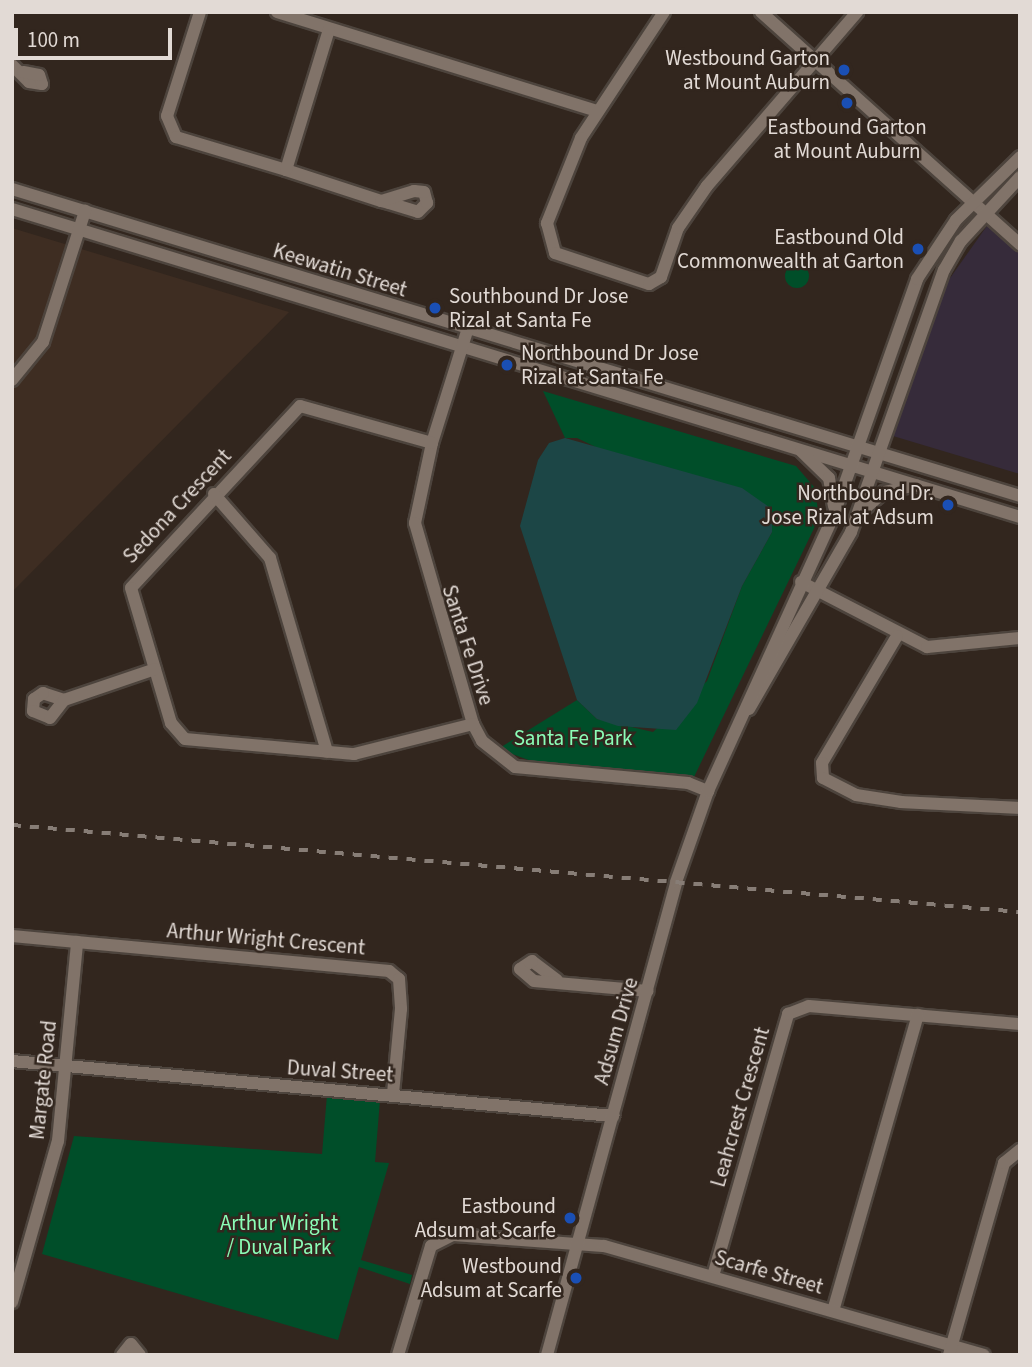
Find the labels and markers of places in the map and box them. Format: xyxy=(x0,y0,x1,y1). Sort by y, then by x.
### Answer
place label: Westbound Garton at Mount Auburn xyxy=(665,45,830,95)
marker: Westbound Garton at Mount Auburn xyxy=(836,62,852,78)
marker: Eastbound Garton at Mount Auburn xyxy=(839,95,855,111)
place label: Eastbound Garton at Mount Auburn xyxy=(767,114,927,164)
place label: Eastbound Old Commonwealth at Garton xyxy=(677,224,904,274)
marker: Eastbound Old Commonwealth at Garton xyxy=(910,241,926,257)
place label: Southbound Dr Jose Rizal at Santa Fe xyxy=(449,283,628,333)
marker: Southbound Dr Jose Rizal at Santa Fe xyxy=(427,300,443,316)
place label: Northbound Dr Jose Rizal at Santa Fe xyxy=(521,340,699,390)
marker: Northbound Dr Jose Rizal at Santa Fe xyxy=(499,357,515,373)
place label: Northbound Dr. Jose Rizal at Adsum xyxy=(761,480,934,530)
marker: Northbound Dr. Jose Rizal at Adsum xyxy=(940,497,956,513)
place label: Eastbound Adsum at Scarfe xyxy=(415,1193,556,1243)
marker: Eastbound Adsum at Scarfe xyxy=(562,1210,578,1226)
place label: Westbound Adsum at Scarfe xyxy=(421,1253,562,1303)
marker: Westbound Adsum at Scarfe xyxy=(568,1270,584,1286)

